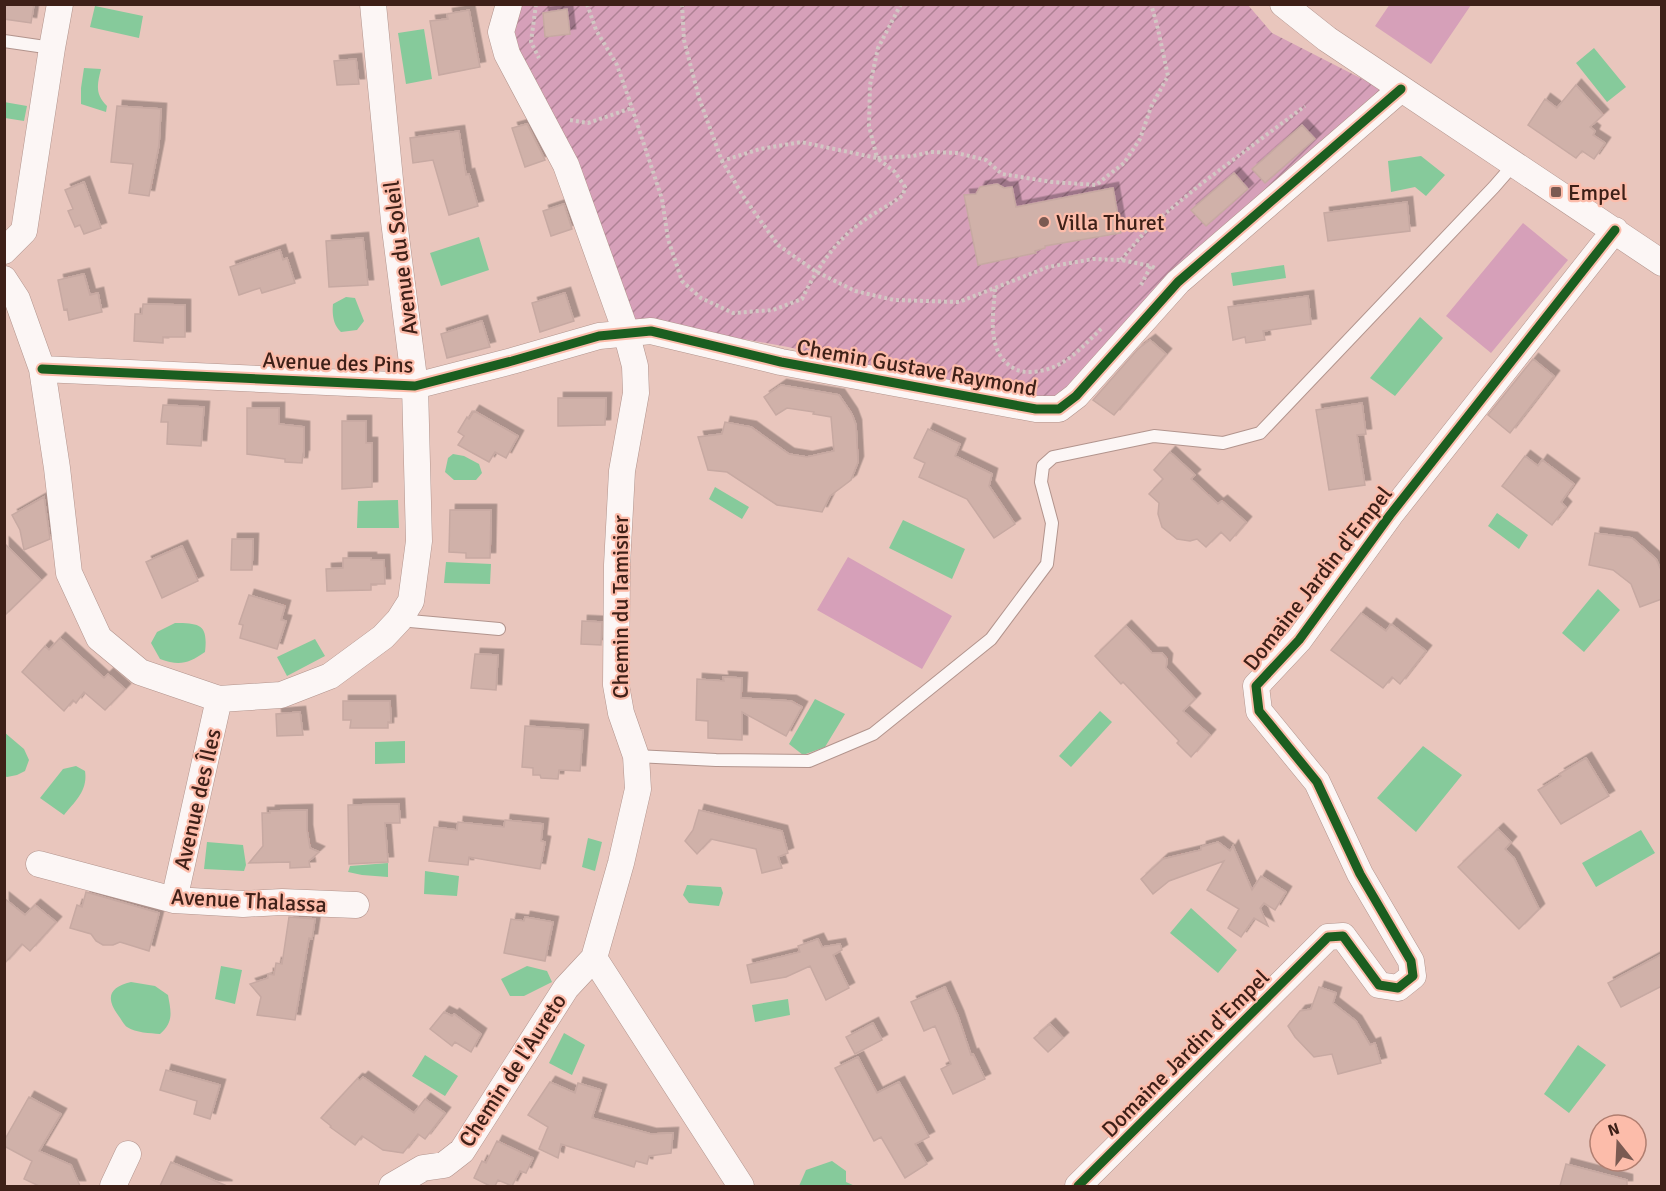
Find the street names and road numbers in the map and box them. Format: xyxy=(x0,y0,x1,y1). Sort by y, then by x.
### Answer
street label: Avenue du Soleil xyxy=(378,179,423,337)
street label: Chemin Gustave Raymond xyxy=(795,333,1039,402)
street label: Avenue des Pins xyxy=(262,346,414,379)
street label: Domaine Jardin d'Empel xyxy=(1237,481,1398,676)
street label: Chemin du Tamisier xyxy=(607,515,634,699)
street label: Avenue des Îles xyxy=(168,726,227,872)
street label: Avenue Thalassa xyxy=(171,883,327,918)
street label: Domaine Jardin d'Empel xyxy=(1096,964,1275,1143)
street label: Chemin de l'Aureto xyxy=(453,989,572,1152)

